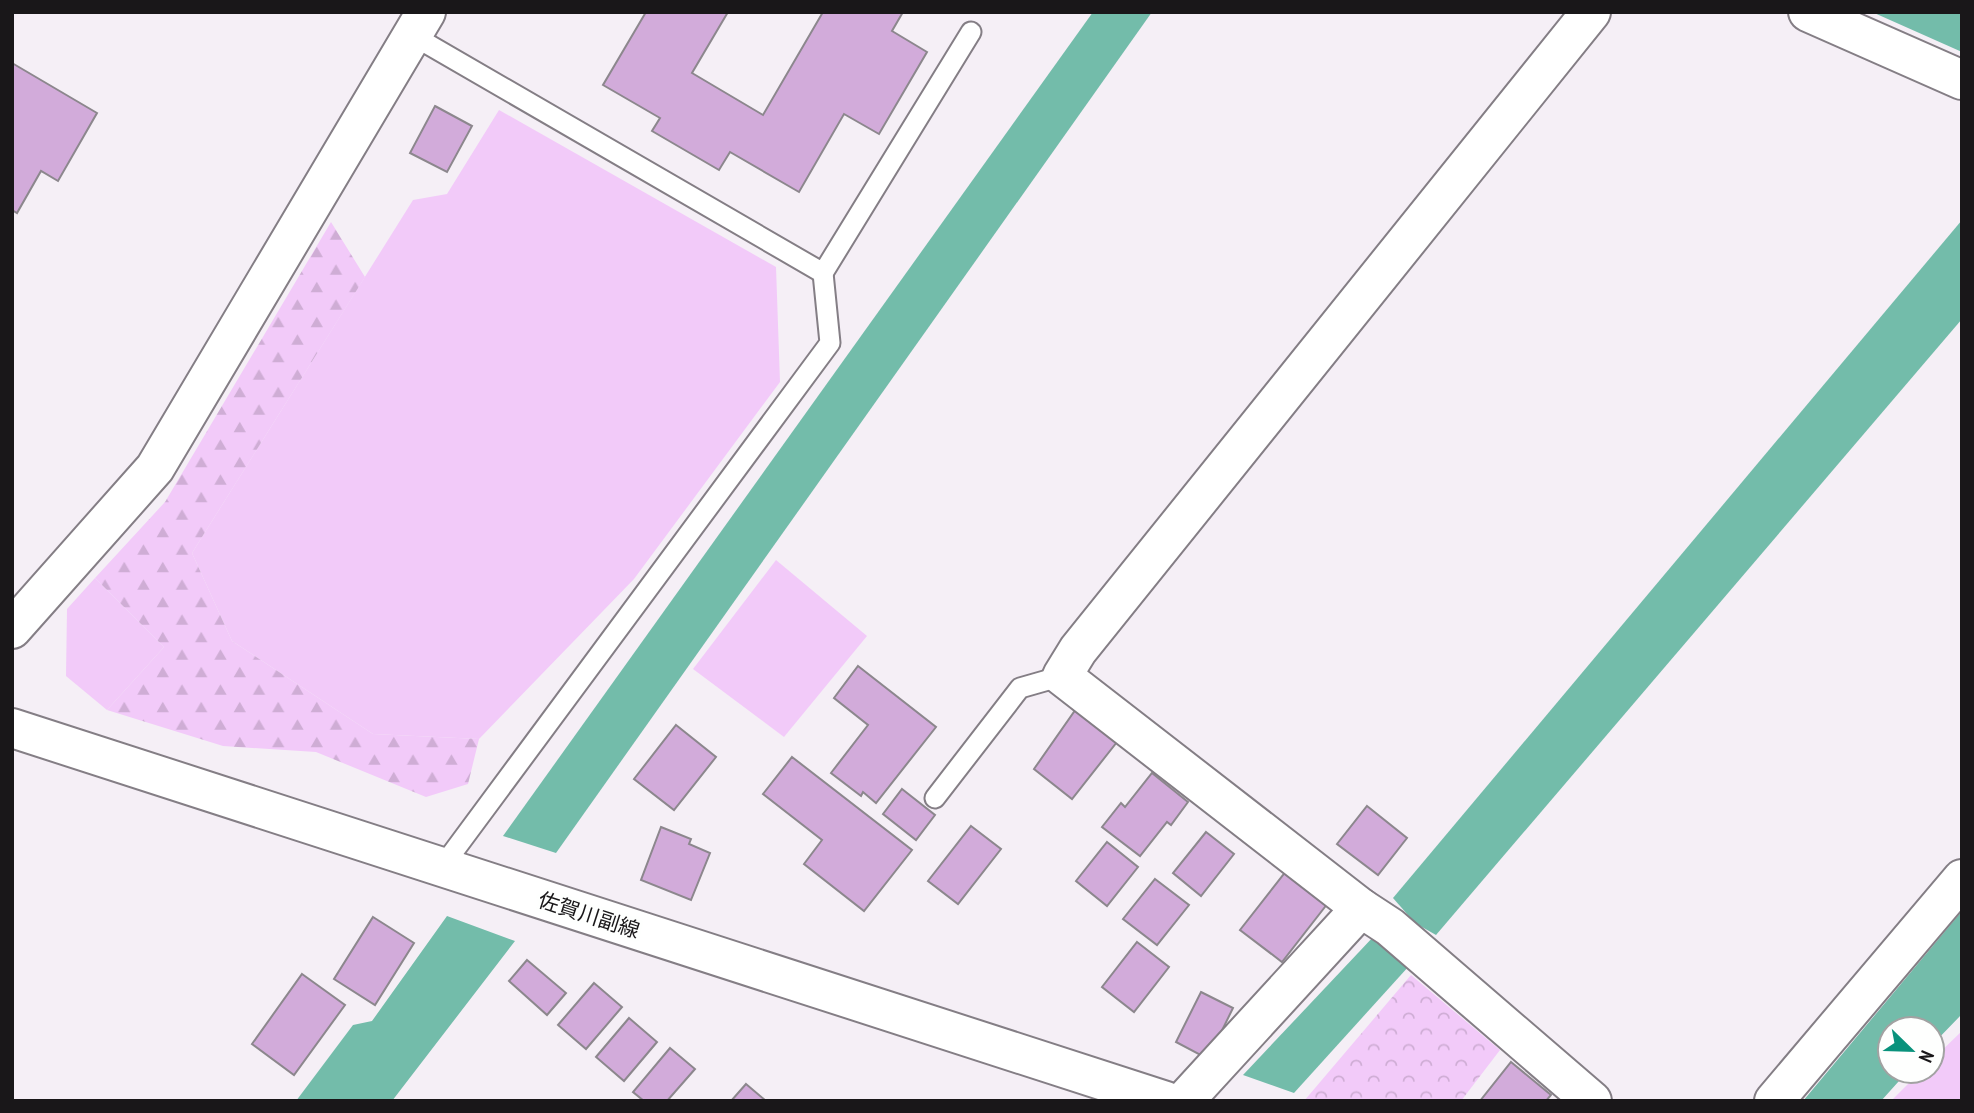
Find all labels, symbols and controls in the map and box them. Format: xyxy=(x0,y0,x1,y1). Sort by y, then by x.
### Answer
street label: 佐賀川副線 xyxy=(535,886,643,944)
north arrow xyxy=(1876,1015,1946,1085)
text: N xyxy=(1914,1047,1940,1066)

